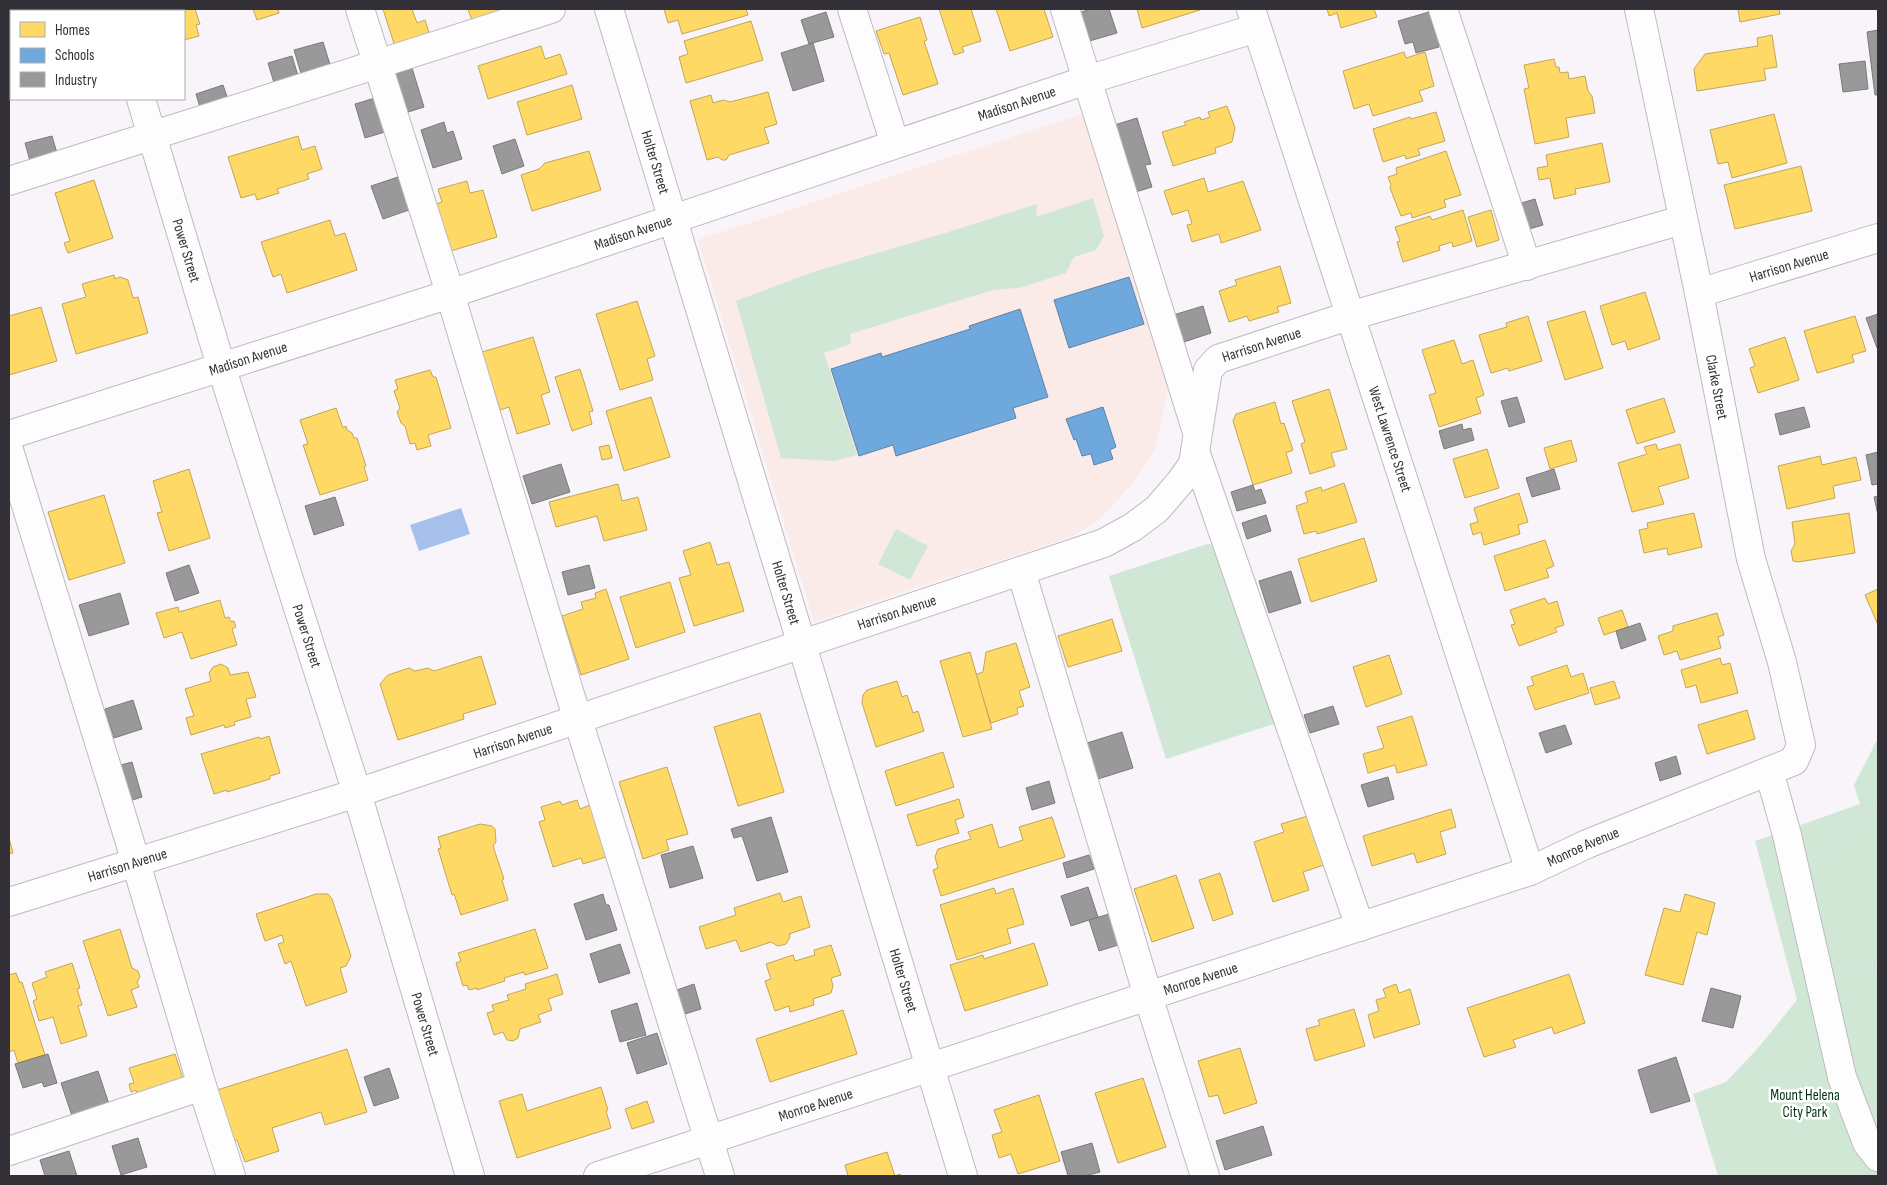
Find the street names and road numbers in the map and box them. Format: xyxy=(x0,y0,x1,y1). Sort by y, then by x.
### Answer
street label: Madison Avenue xyxy=(976,82,1058,126)
street label: Holter Street xyxy=(636,128,674,197)
street label: Madison Avenue xyxy=(592,211,674,255)
street label: Power Street xyxy=(167,216,204,285)
street label: Harrison Avenue xyxy=(1747,245,1831,287)
street label: Harrison Avenue xyxy=(1220,323,1303,367)
street label: Madison Avenue xyxy=(207,338,290,380)
street label: Clarke Street xyxy=(1701,353,1732,422)
street label: West Lawrence Street xyxy=(1364,384,1416,495)
street label: Holter Street xyxy=(767,559,804,627)
street label: Harrison Avenue xyxy=(855,591,939,635)
street label: Power Street xyxy=(288,602,326,670)
street label: Harrison Avenue xyxy=(471,719,555,763)
street label: Monroe Avenue xyxy=(1544,823,1622,872)
street label: Harrison Avenue xyxy=(86,844,169,887)
street label: Holter Street xyxy=(885,946,922,1015)
street label: Monroe Avenue xyxy=(1161,958,1240,1000)
street label: Power Street xyxy=(406,990,443,1059)
street label: Monroe Avenue xyxy=(776,1084,855,1126)

